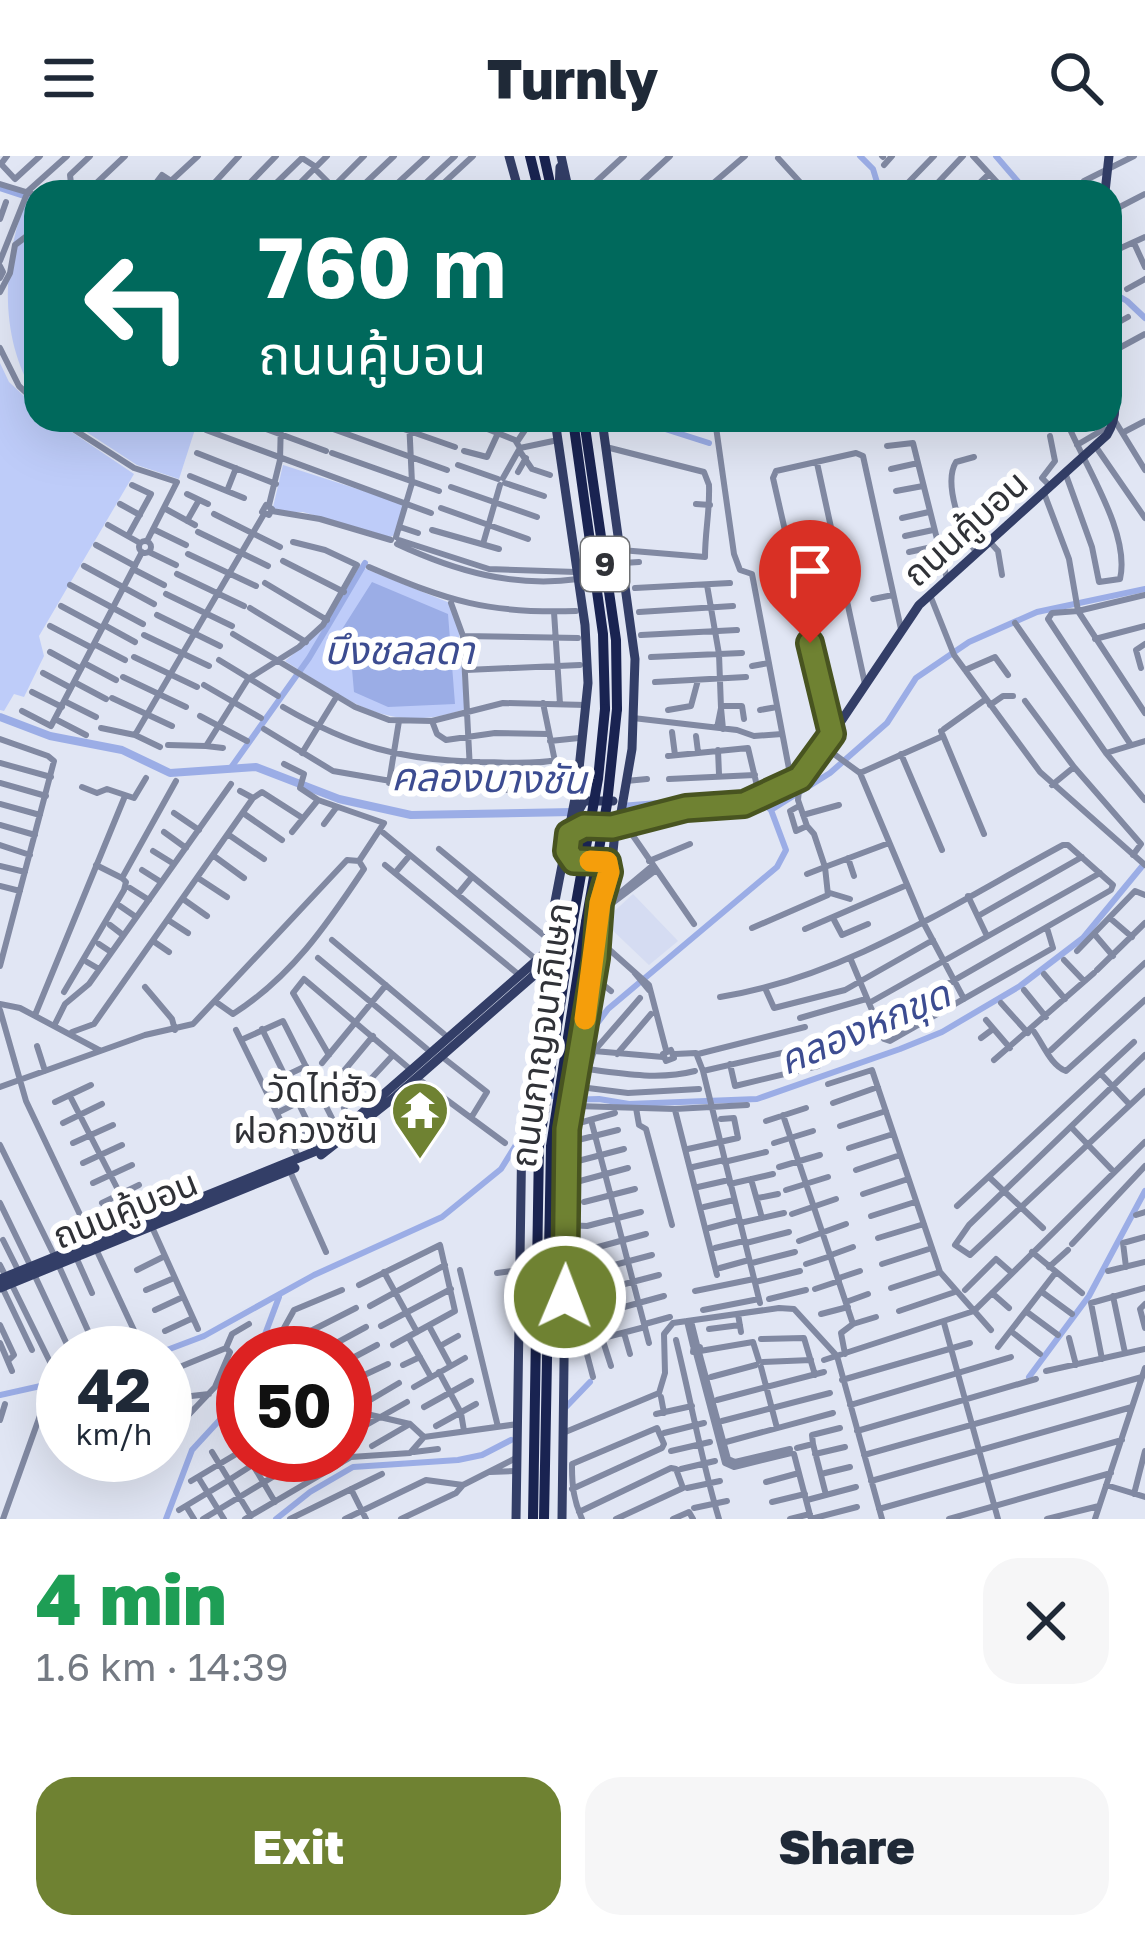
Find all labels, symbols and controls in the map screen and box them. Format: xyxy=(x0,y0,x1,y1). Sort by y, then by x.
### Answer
icon: menu xyxy=(36,45,102,111)
icon: search xyxy=(1043,45,1109,111)
text: Turnly xyxy=(487,46,658,111)
text: 760 m xyxy=(258,216,506,316)
icon: left xyxy=(60,228,216,384)
text: ถนนคู้บอน xyxy=(258,321,487,386)
street label: ถนนคู้บอน xyxy=(894,461,1036,595)
pin xyxy=(759,520,861,643)
road number: 9 xyxy=(581,537,629,591)
icon: arrive xyxy=(777,538,843,604)
water label: บึงชลลดา xyxy=(324,626,476,673)
water label: คลองบางชัน xyxy=(391,752,589,803)
street label: ถนนกาญจนาภิเษก xyxy=(501,900,580,1170)
water label: คลองหกขุด xyxy=(771,969,959,1085)
place label: วัดไท่ฮัว ฝอกวงซัน xyxy=(233,1067,378,1151)
temple icon: วัดไท่ฮัว ฝอกวงซัน xyxy=(389,1079,451,1161)
street label: ถนนคู้บอน xyxy=(46,1160,204,1258)
position arrow xyxy=(502,1234,628,1360)
speed limit sign: 50 xyxy=(216,1326,372,1482)
text: 42 xyxy=(77,1353,151,1425)
text: km/h xyxy=(76,1416,152,1452)
text: 4 min xyxy=(36,1554,227,1641)
button: close xyxy=(983,1558,1109,1684)
text: 1.6 km · 14:39 xyxy=(36,1643,289,1690)
button: Exit xyxy=(36,1777,561,1915)
button: Share xyxy=(585,1777,1109,1915)

